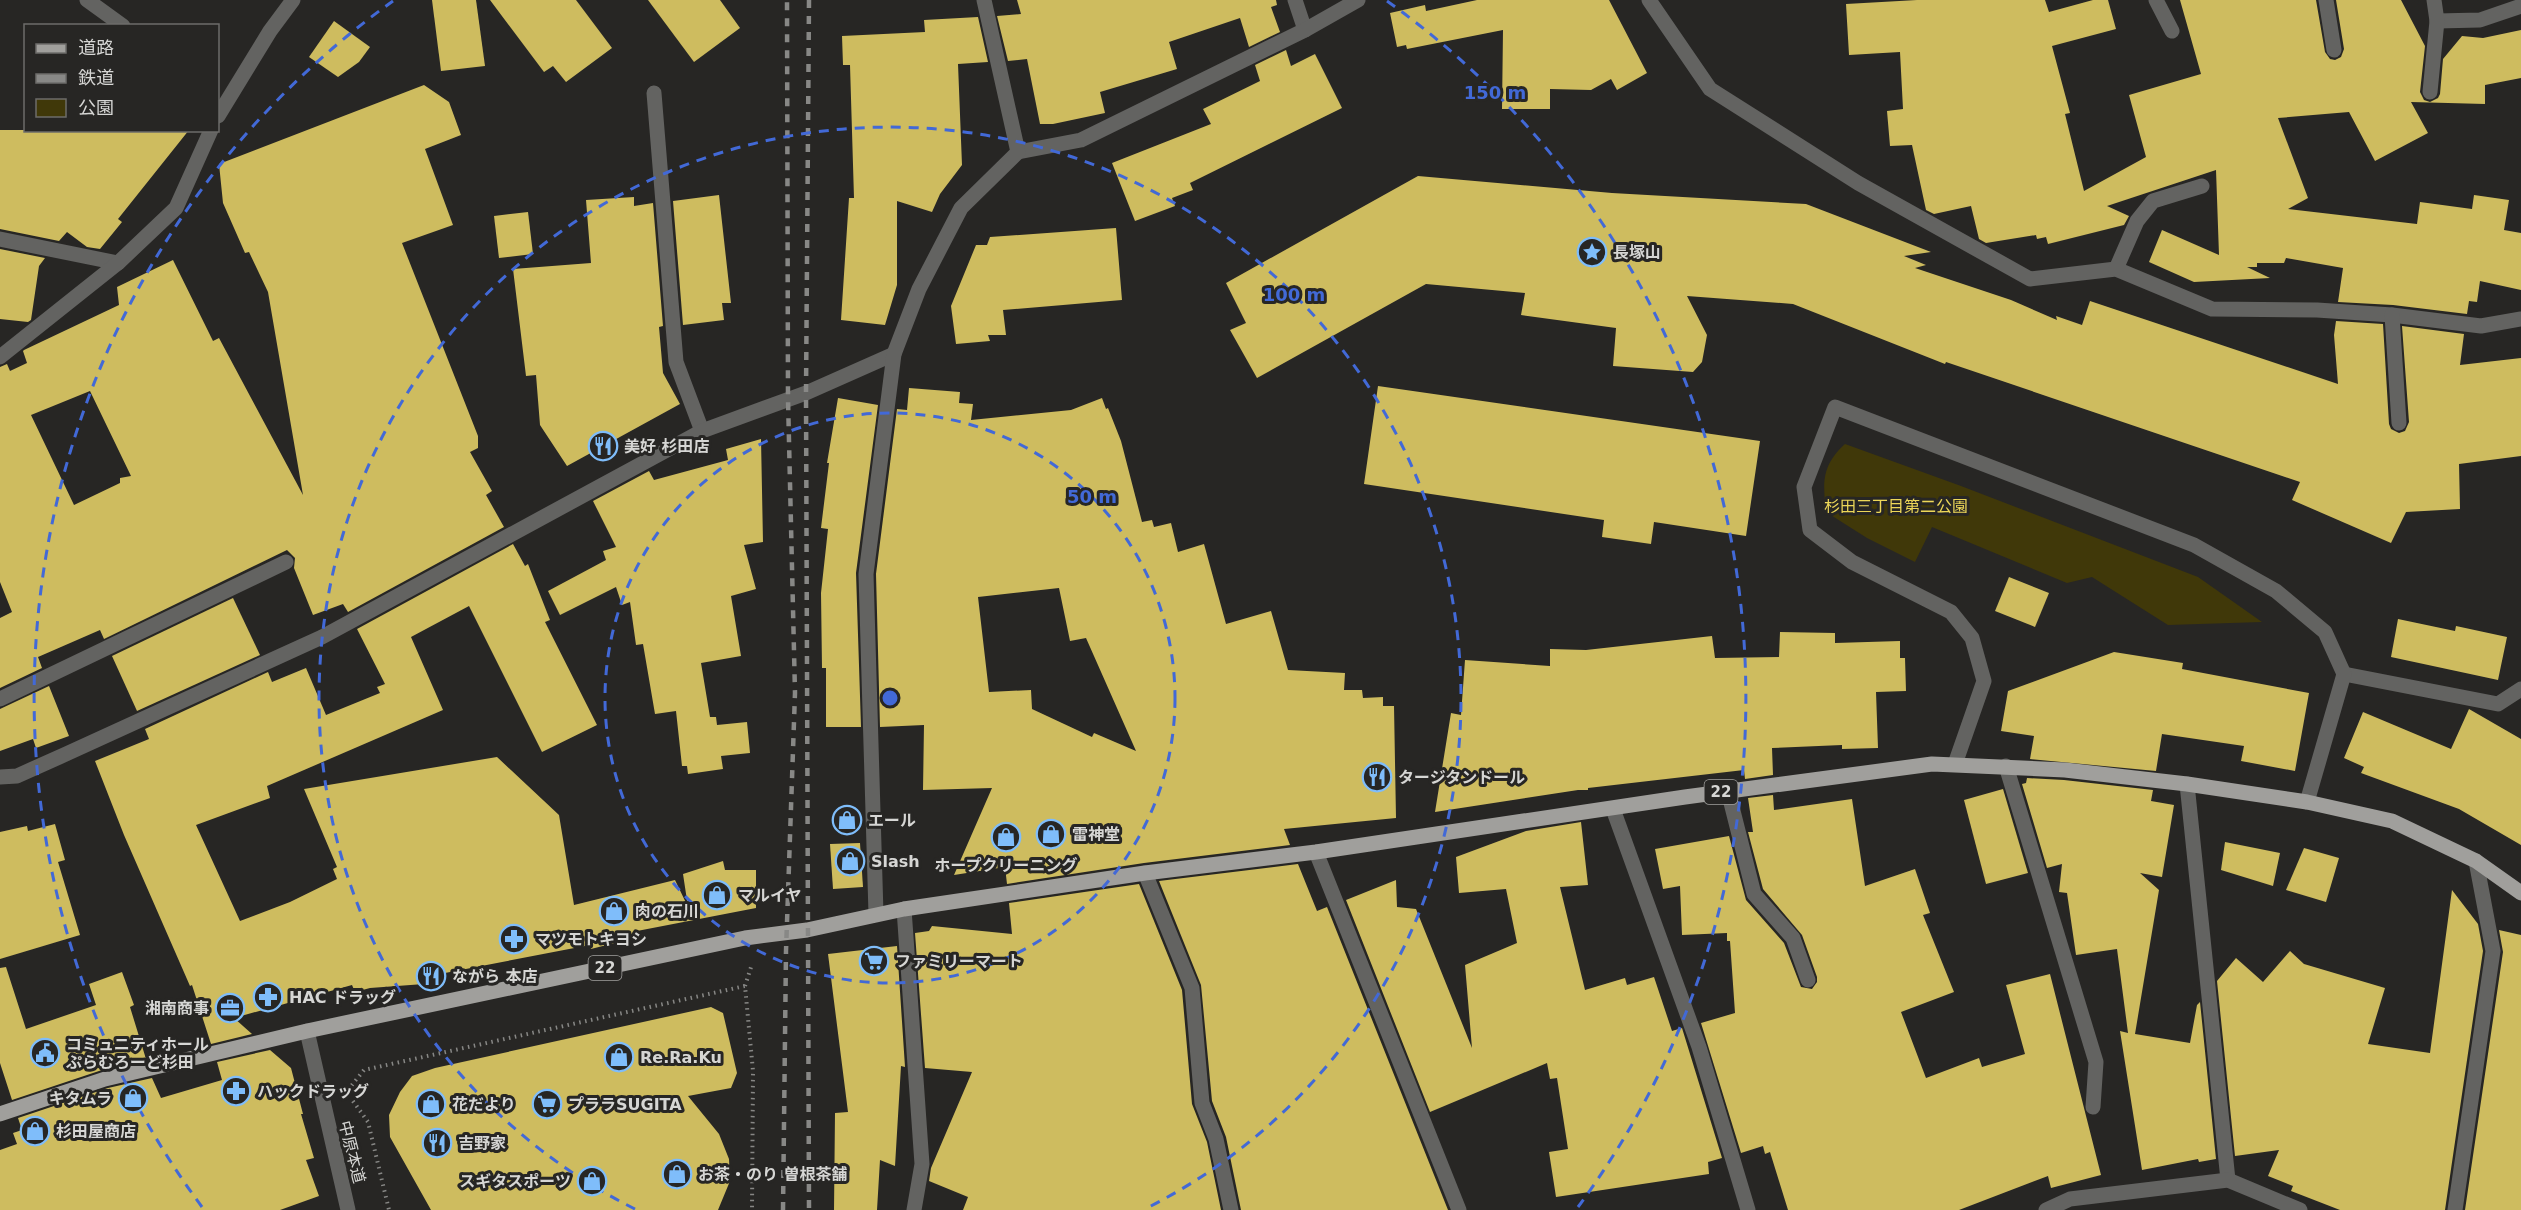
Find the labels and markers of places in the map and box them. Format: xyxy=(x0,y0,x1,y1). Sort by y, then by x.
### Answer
place icon: 長塚山 xyxy=(1576,236,1608,268)
place label: 長塚山 xyxy=(1613,243,1661,262)
restaurant icon: 美好 杉田店 xyxy=(587,430,619,462)
place label: 美好 杉田店 xyxy=(624,437,710,456)
centre of rings xyxy=(880,688,900,708)
restaurant icon: タージタンドール xyxy=(1361,761,1393,793)
place label: タージタンドール xyxy=(1398,768,1525,787)
shop icon: エール xyxy=(831,804,863,836)
place label: エール xyxy=(868,811,916,830)
shop icon: 雷神堂 xyxy=(1035,818,1067,850)
shop icon: ホープクリーニング xyxy=(990,821,1022,853)
place label: 雷神堂 xyxy=(1072,825,1120,844)
shop icon: Slash xyxy=(834,845,866,877)
place label: Slash xyxy=(871,852,920,871)
place label: ホープクリーニング xyxy=(934,856,1078,875)
shop icon: マルイヤ xyxy=(701,879,733,911)
place label: マルイヤ xyxy=(738,886,802,905)
shop icon: 肉の石川 xyxy=(598,895,630,927)
place label: 肉の石川 xyxy=(635,902,699,921)
pharmacy icon: マツモトキヨシ xyxy=(498,923,530,955)
place label: マツモトキヨシ xyxy=(535,930,647,949)
supermarket icon: ファミリーマート xyxy=(858,945,890,977)
place label: ファミリーマート xyxy=(895,952,1023,971)
restaurant icon: ながら 本店 xyxy=(415,960,447,992)
place label: ながら 本店 xyxy=(452,967,538,986)
pharmacy icon: HAC ドラッグ xyxy=(252,981,284,1013)
place label: HAC ドラッグ xyxy=(289,988,396,1007)
office icon: 湘南商事 xyxy=(214,992,246,1024)
place label: 湘南商事 xyxy=(145,999,209,1018)
place label: コミュニティホール ぷらむろーど杉田 xyxy=(66,1035,209,1072)
public building icon: コミュニティホール ぷらむろーど杉田 xyxy=(29,1037,61,1069)
shop icon: Re.Ra.Ku xyxy=(603,1041,635,1073)
place label: Re.Ra.Ku xyxy=(640,1048,722,1067)
pharmacy icon: ハックドラッグ xyxy=(220,1075,252,1107)
shop icon: キタムラ xyxy=(117,1082,149,1114)
place label: ハックドラッグ xyxy=(257,1082,369,1101)
shop icon: 花だより xyxy=(415,1088,447,1120)
supermarket icon: プララSUGITA xyxy=(531,1088,563,1120)
place label: キタムラ xyxy=(49,1089,112,1108)
place label: 花だより xyxy=(452,1095,516,1114)
place label: プララSUGITA xyxy=(568,1095,682,1114)
shop icon: 杉田屋商店 xyxy=(19,1115,51,1147)
place label: 杉田屋商店 xyxy=(56,1122,136,1141)
restaurant icon: 吉野家 xyxy=(421,1127,453,1159)
place label: 吉野家 xyxy=(458,1134,506,1153)
shop icon: お茶・のり 曽根茶舗 xyxy=(661,1158,693,1190)
shop icon: スギタスポーツ xyxy=(576,1165,608,1197)
place label: お茶・のり 曽根茶舗 xyxy=(698,1165,848,1184)
place label: スギタスポーツ xyxy=(459,1172,571,1191)

